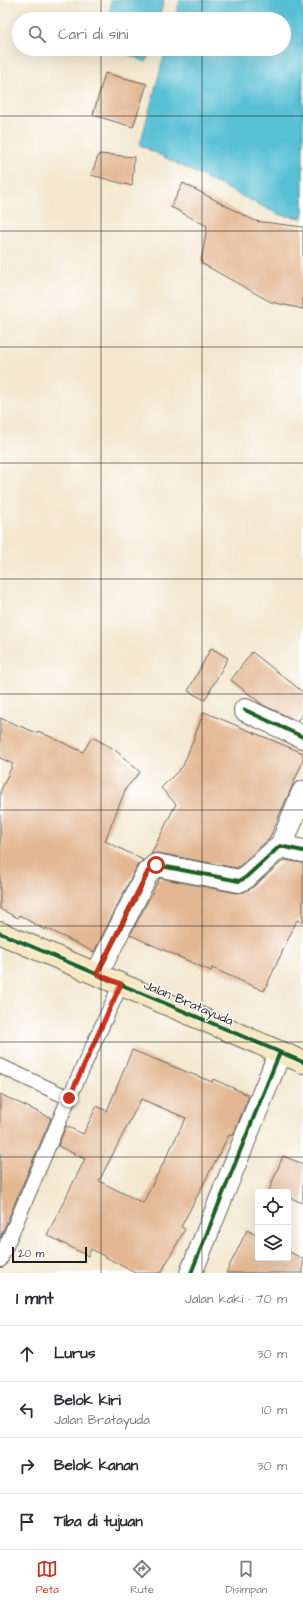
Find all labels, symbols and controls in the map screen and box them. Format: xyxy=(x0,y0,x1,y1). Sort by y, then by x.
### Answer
search box xyxy=(12,12,291,56)
icon: search xyxy=(26,23,48,45)
text: Cari di sini xyxy=(58,24,128,45)
route start xyxy=(147,856,165,874)
street label: Jalan Bratayuda xyxy=(141,976,237,1031)
route end xyxy=(60,1089,78,1107)
map controls xyxy=(255,1189,291,1261)
button: locate xyxy=(255,1189,291,1225)
button: layers xyxy=(255,1225,291,1261)
scale bar xyxy=(12,1245,87,1264)
text: 20 m xyxy=(18,1246,44,1261)
text: 1 mnt xyxy=(16,1287,54,1311)
text: Jalan kaki · 70 m xyxy=(185,1290,287,1308)
icon: ahead xyxy=(16,1343,38,1365)
text: Lurus xyxy=(54,1343,95,1364)
text: 30 m xyxy=(257,1345,287,1363)
text: Belok kiri xyxy=(54,1390,121,1411)
icon: left xyxy=(16,1399,38,1421)
text: 10 m xyxy=(262,1401,287,1419)
text: Jalan Bratayuda xyxy=(54,1411,150,1429)
icon: right xyxy=(16,1455,38,1477)
text: Belok kanan xyxy=(54,1455,138,1476)
text: 30 m xyxy=(257,1457,287,1475)
icon: arrive xyxy=(16,1511,38,1533)
text: Tiba di tujuan xyxy=(54,1511,143,1532)
tab: Peta xyxy=(36,1558,59,1597)
tab: Rute xyxy=(130,1558,154,1597)
tab: Disimpan xyxy=(225,1558,267,1597)

